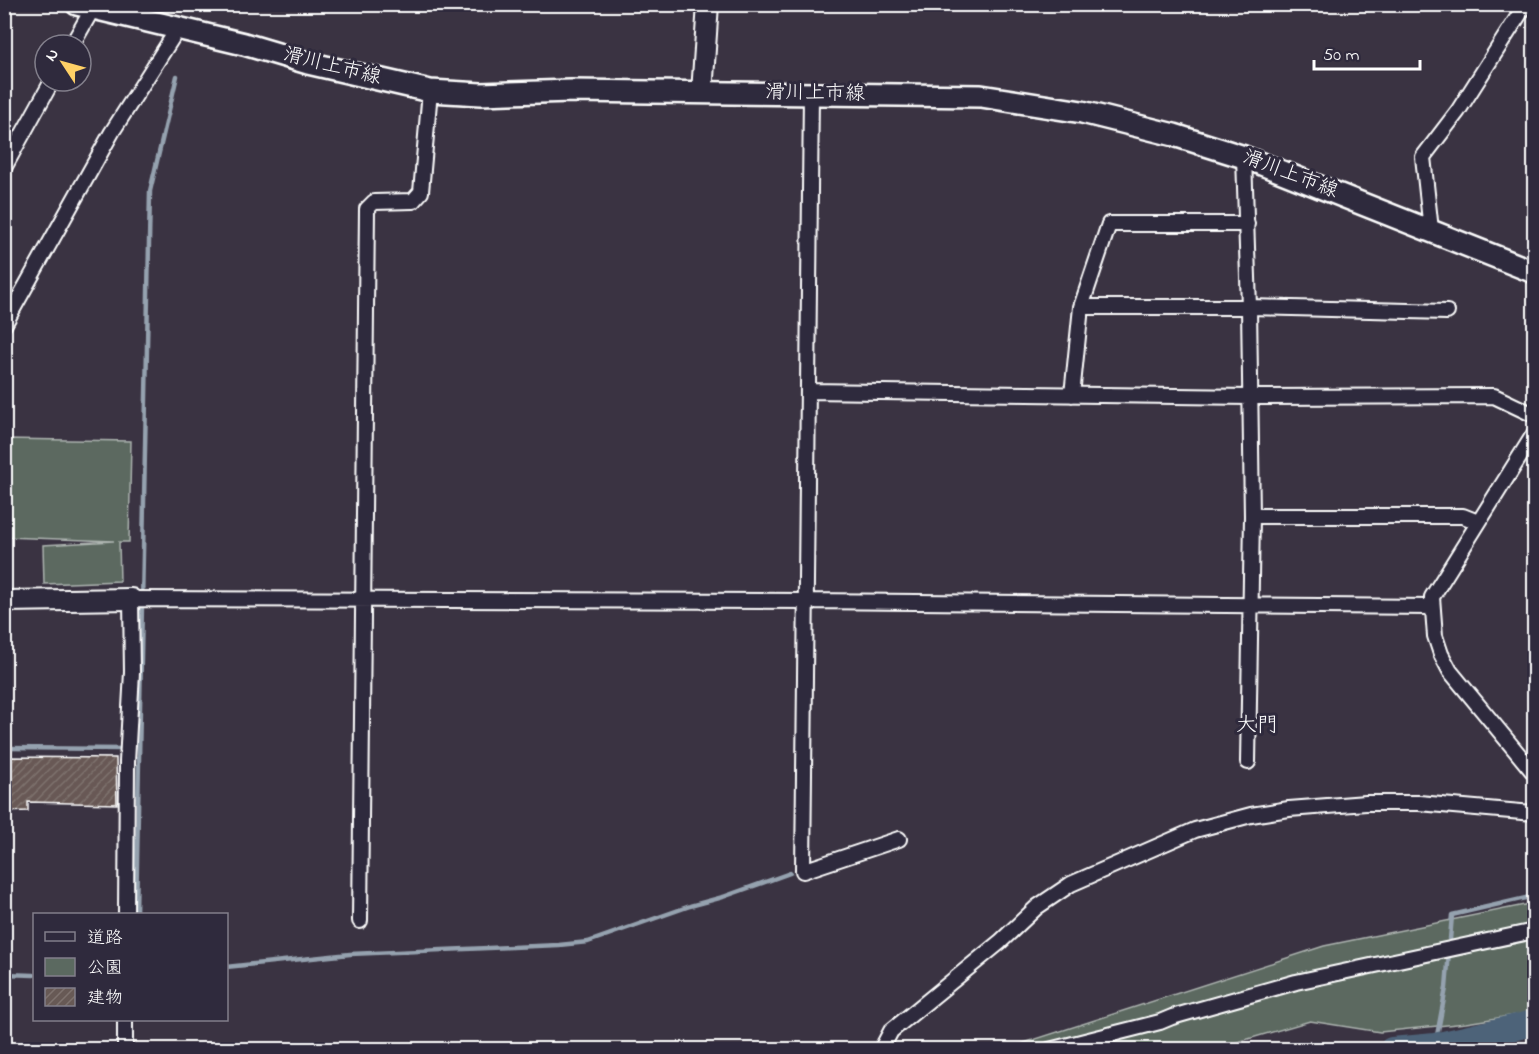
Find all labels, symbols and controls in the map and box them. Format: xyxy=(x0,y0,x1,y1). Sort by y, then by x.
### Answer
north arrow xyxy=(33,33,93,93)
scale bar xyxy=(1314,33,1420,71)
street label: 滑川上市線 xyxy=(280,41,384,93)
text: 50 m xyxy=(1323,43,1360,69)
text: N xyxy=(40,44,65,67)
street label: 滑川上市線 xyxy=(765,79,865,109)
street label: 滑川上市線 xyxy=(1238,144,1342,206)
district label: 大門 xyxy=(1236,711,1278,741)
legend xyxy=(33,913,228,1021)
text: 道路 xyxy=(87,926,123,952)
text: 公園 xyxy=(87,956,123,982)
text: 建物 xyxy=(87,986,123,1012)

